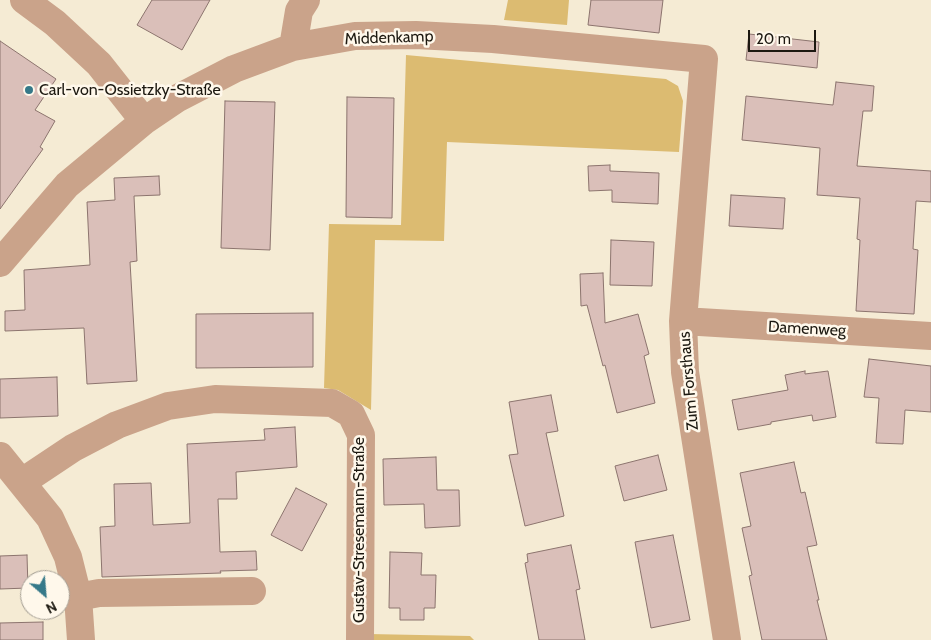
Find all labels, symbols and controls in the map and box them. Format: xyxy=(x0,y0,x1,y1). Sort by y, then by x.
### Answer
scale bar xyxy=(751,20,818,52)
street label: Middenkamp xyxy=(344,27,434,49)
text: 20 m xyxy=(756,30,791,48)
place label: Carl-von-Ossietzky-Straße xyxy=(39,80,221,100)
marker: Carl-von-Ossietzky-Straße xyxy=(23,84,35,96)
street label: Damenweg xyxy=(768,317,846,341)
street label: Zum Forsthaus xyxy=(675,331,703,431)
street label: Gustav-Stresemann-Straße xyxy=(349,437,369,623)
north arrow xyxy=(20,570,70,620)
text: N xyxy=(43,597,60,618)

